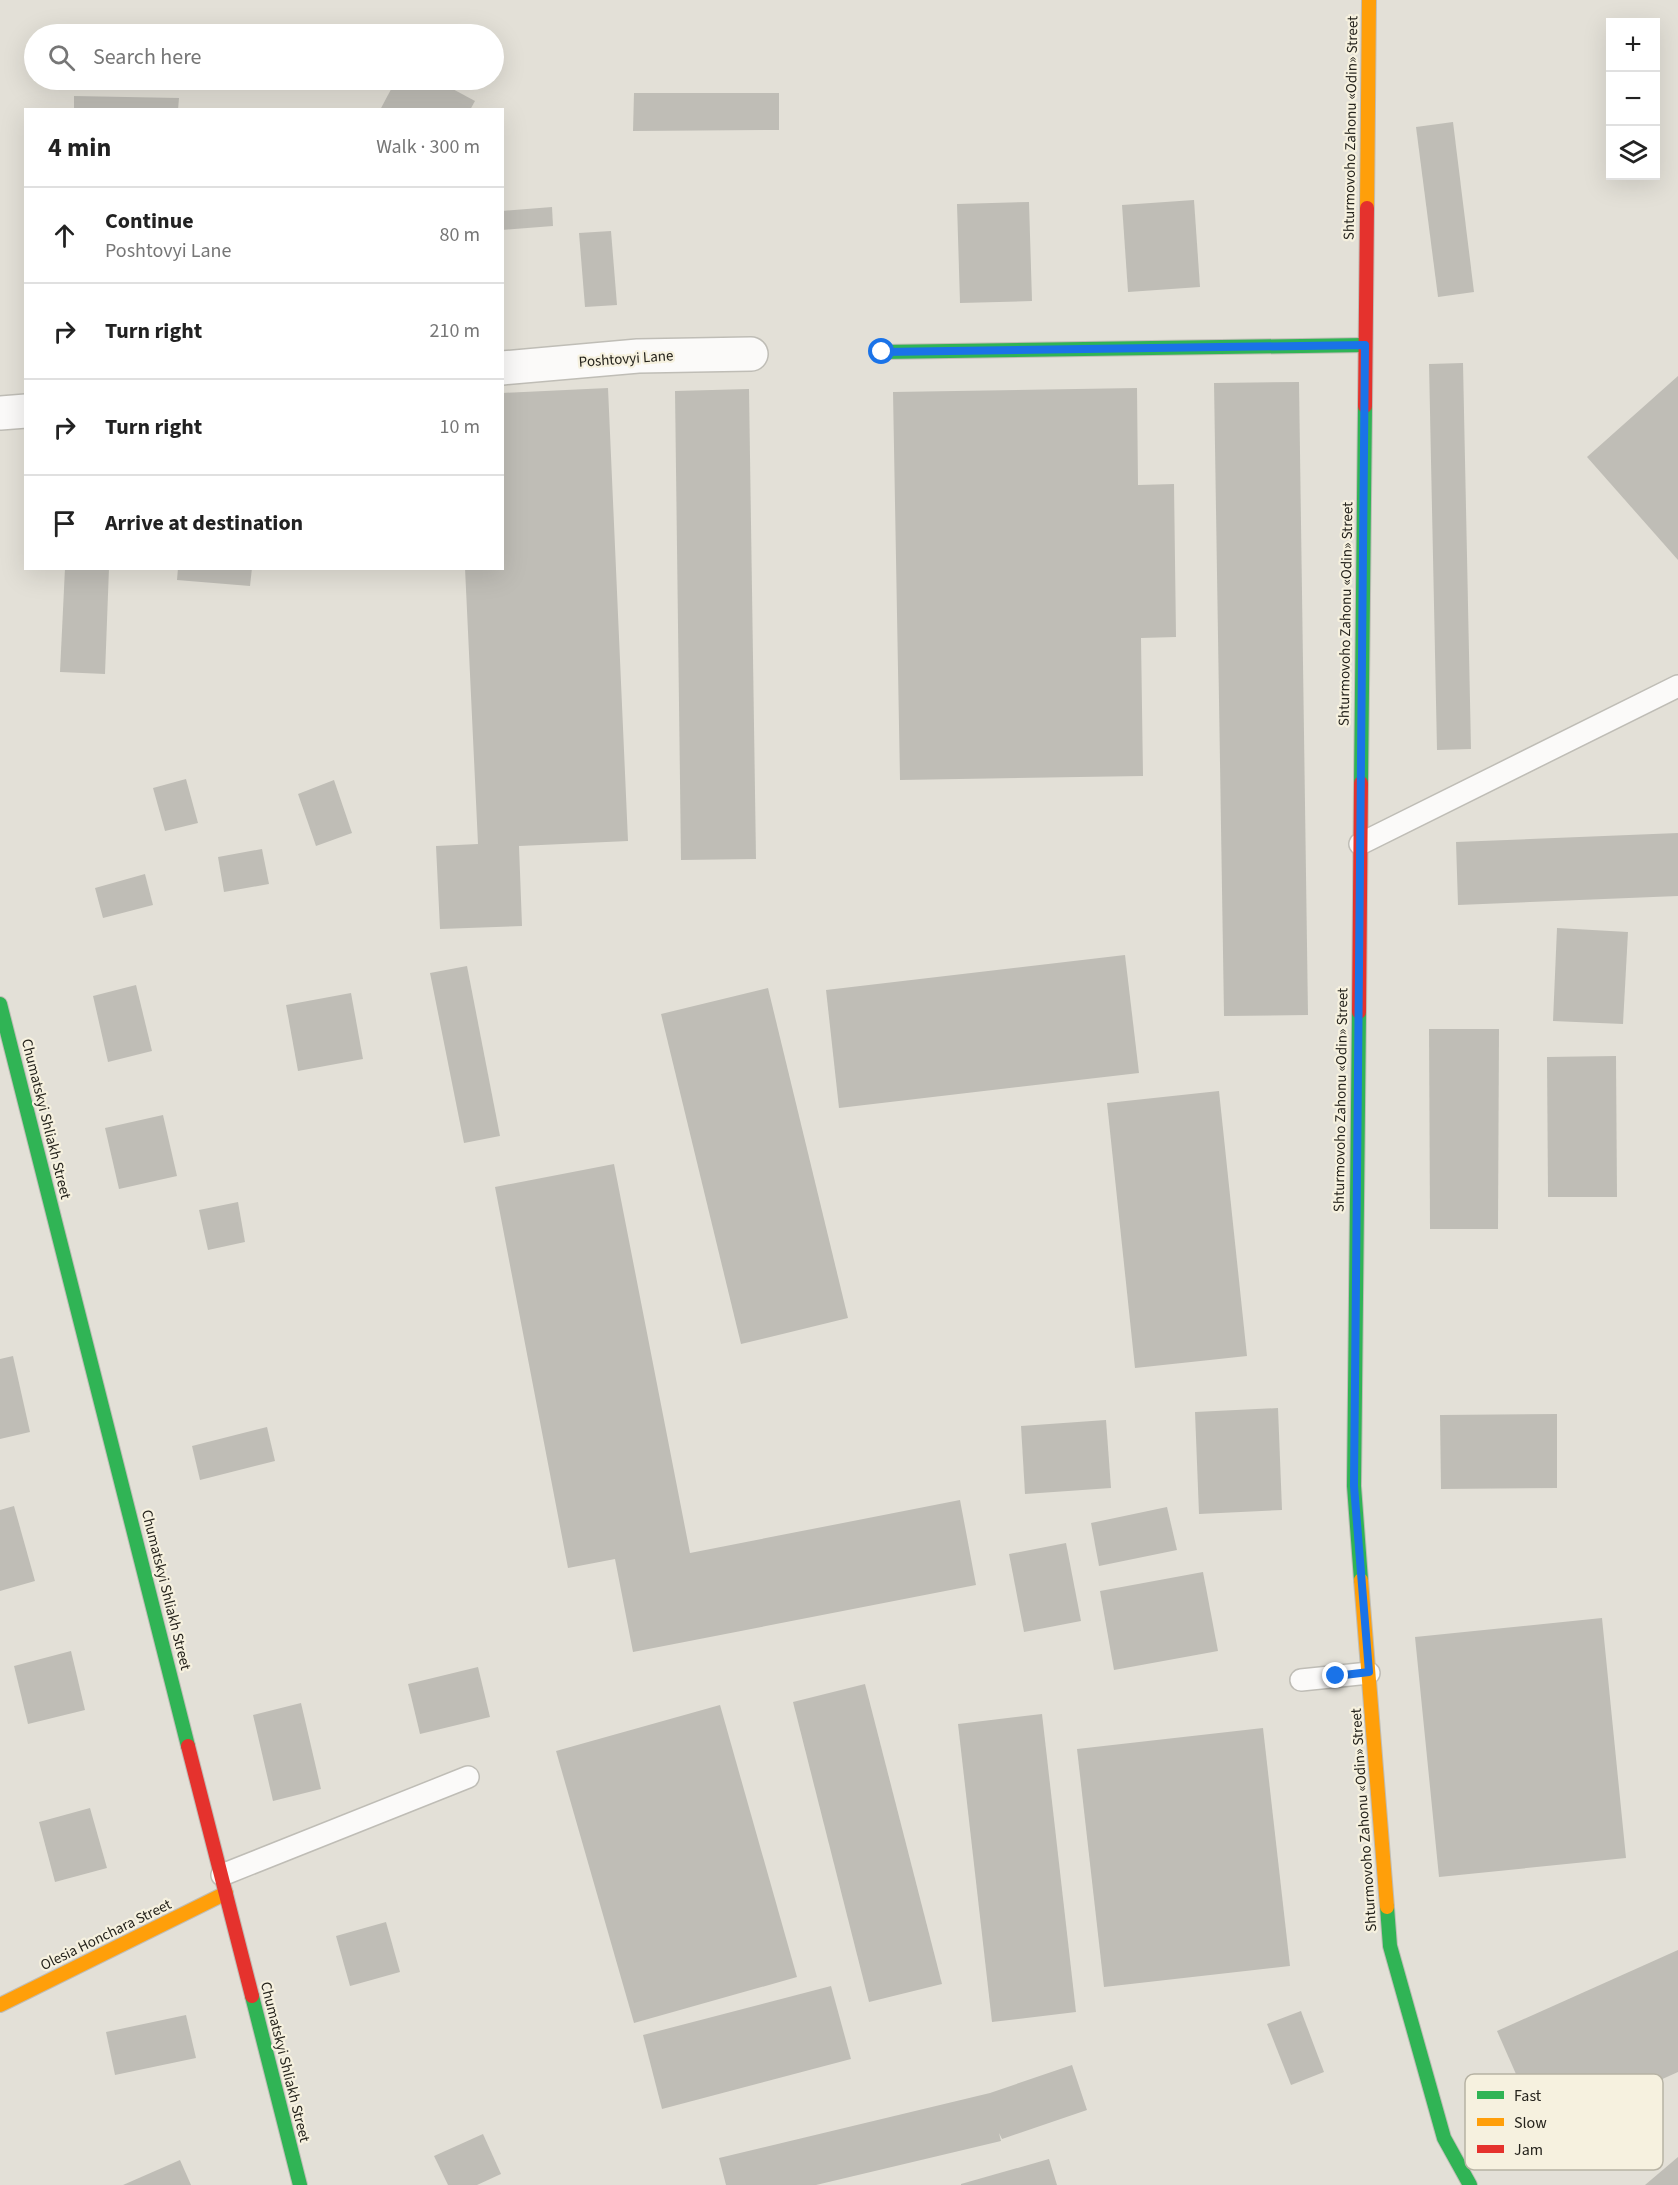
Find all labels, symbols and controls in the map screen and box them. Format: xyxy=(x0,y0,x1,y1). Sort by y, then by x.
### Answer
street label: Shturmovoho Zahonu «Odin» Street xyxy=(1339,16,1363,240)
map controls xyxy=(1606,18,1660,180)
button: + xyxy=(1606,18,1660,72)
search box xyxy=(24,24,504,90)
icon: search xyxy=(45,41,78,74)
text: Search here xyxy=(93,41,201,73)
button: − xyxy=(1606,72,1660,126)
button: layers xyxy=(1606,126,1660,180)
text: 4 min xyxy=(48,129,111,166)
text: Walk · 300 m xyxy=(376,133,480,161)
text: Continue xyxy=(105,205,194,237)
icon: ahead xyxy=(48,219,81,252)
text: 80 m xyxy=(440,221,480,249)
text: Poshtovyi Lane xyxy=(105,237,231,265)
icon: right xyxy=(48,315,81,348)
text: Turn right xyxy=(105,315,202,347)
text: 210 m xyxy=(430,317,480,345)
route start xyxy=(868,338,894,364)
street label: Poshtovyi Lane xyxy=(578,345,674,373)
icon: right xyxy=(48,411,81,444)
text: Turn right xyxy=(105,411,202,443)
text: 10 m xyxy=(440,413,480,441)
street label: Shturmovoho Zahonu «Odin» Street xyxy=(1334,502,1358,726)
icon: arrive xyxy=(48,507,81,540)
text: Arrive at destination xyxy=(105,507,303,539)
street label: Shturmovoho Zahonu «Odin» Street xyxy=(1329,988,1353,1212)
street label: Chumatskyi Shliakh Street xyxy=(16,1037,76,1201)
street label: Chumatskyi Shliakh Street xyxy=(136,1508,196,1672)
route end xyxy=(1322,1662,1348,1688)
street label: Shturmovoho Zahonu «Odin» Street xyxy=(1346,1707,1382,1933)
street label: Olesia Honchara Street xyxy=(37,1894,175,1976)
street label: Chumatskyi Shliakh Street xyxy=(255,1980,315,2144)
legend xyxy=(1465,2074,1663,2170)
text: Fast xyxy=(1514,2085,1542,2107)
text: Slow xyxy=(1514,2112,1547,2134)
text: Jam xyxy=(1514,2139,1543,2161)

